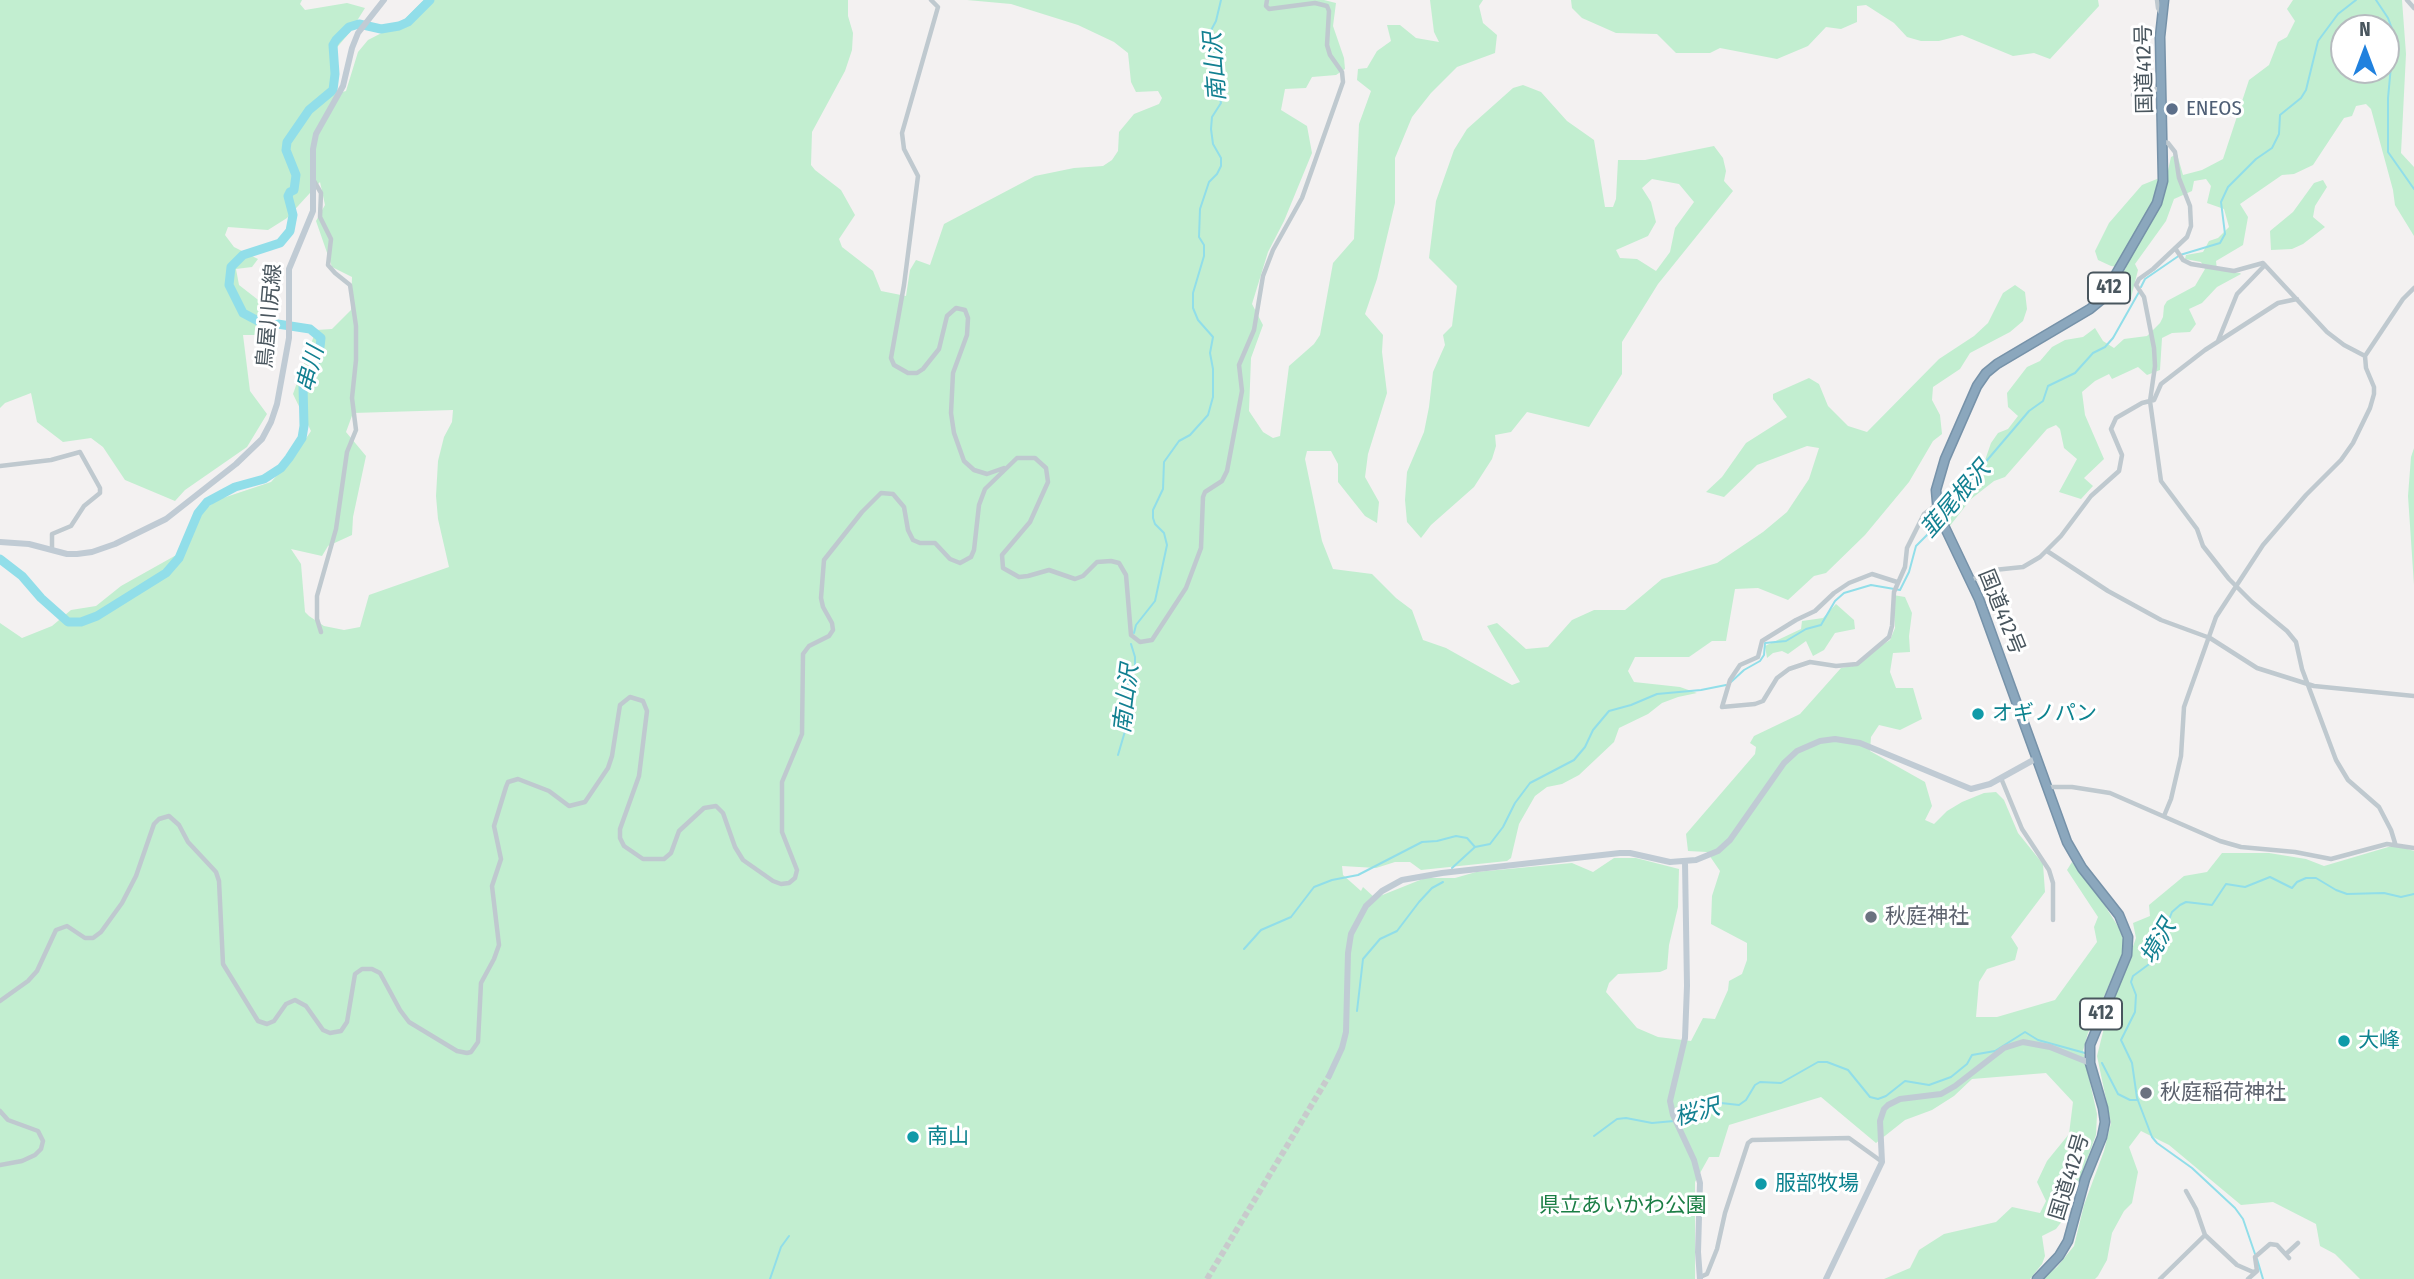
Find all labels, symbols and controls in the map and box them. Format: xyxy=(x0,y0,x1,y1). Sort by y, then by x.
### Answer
north arrow xyxy=(2330,14,2400,84)
text: N xyxy=(2359,18,2371,41)
street label: 国道412号 xyxy=(2132,24,2158,114)
water label: 南山沢 xyxy=(1200,32,1232,102)
place label: ENEOS xyxy=(2186,96,2242,122)
marker: ENEOS xyxy=(2164,101,2180,117)
street label: 鳥屋川尻線 xyxy=(253,263,287,369)
road number: 412 xyxy=(2088,272,2130,304)
water label: 串川 xyxy=(292,343,330,395)
water label: 韮尾根沢 xyxy=(1915,456,1997,544)
street label: 国道412号 xyxy=(1973,566,2029,658)
water label: 南山沢 xyxy=(1109,663,1145,735)
place label: オギノパン xyxy=(1992,701,2097,727)
marker: オギノパン xyxy=(1970,706,1986,722)
place label: 秋庭神社 xyxy=(1885,904,1969,930)
marker: 秋庭神社 xyxy=(1863,909,1879,925)
water label: 境沢 xyxy=(2136,915,2182,969)
road number: 412 xyxy=(2080,998,2122,1030)
place label: 大峰 xyxy=(2358,1028,2400,1054)
marker: 大峰 xyxy=(2336,1033,2352,1049)
place label: 秋庭稲荷神社 xyxy=(2160,1080,2286,1106)
marker: 秋庭稲荷神社 xyxy=(2138,1085,2154,1101)
water label: 桜沢 xyxy=(1671,1094,1723,1132)
place label: 南山 xyxy=(927,1124,969,1150)
marker: 南山 xyxy=(905,1129,921,1145)
street label: 国道412号 xyxy=(2045,1131,2095,1223)
place label: 服部牧場 xyxy=(1775,1171,1859,1197)
marker: 服部牧場 xyxy=(1753,1176,1769,1192)
park label: 県立あいかわ公園 xyxy=(1539,1193,1707,1219)

